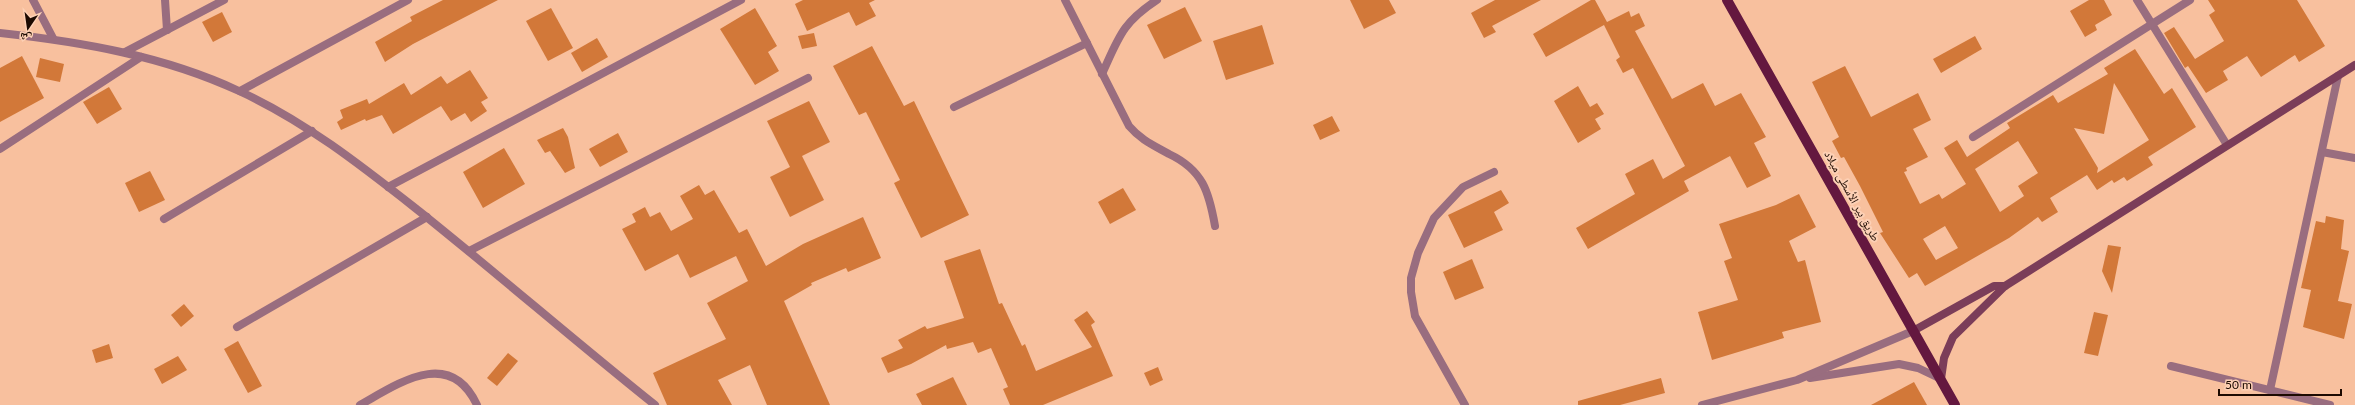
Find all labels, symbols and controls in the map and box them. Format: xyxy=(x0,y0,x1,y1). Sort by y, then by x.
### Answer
north arrow xyxy=(8,8,48,48)
text: ش xyxy=(18,29,33,46)
street label: طريق بير الأسطى ميلاد xyxy=(1821,148,1884,244)
scale bar xyxy=(2219,371,2341,397)
text: 50 m xyxy=(2225,377,2252,392)

